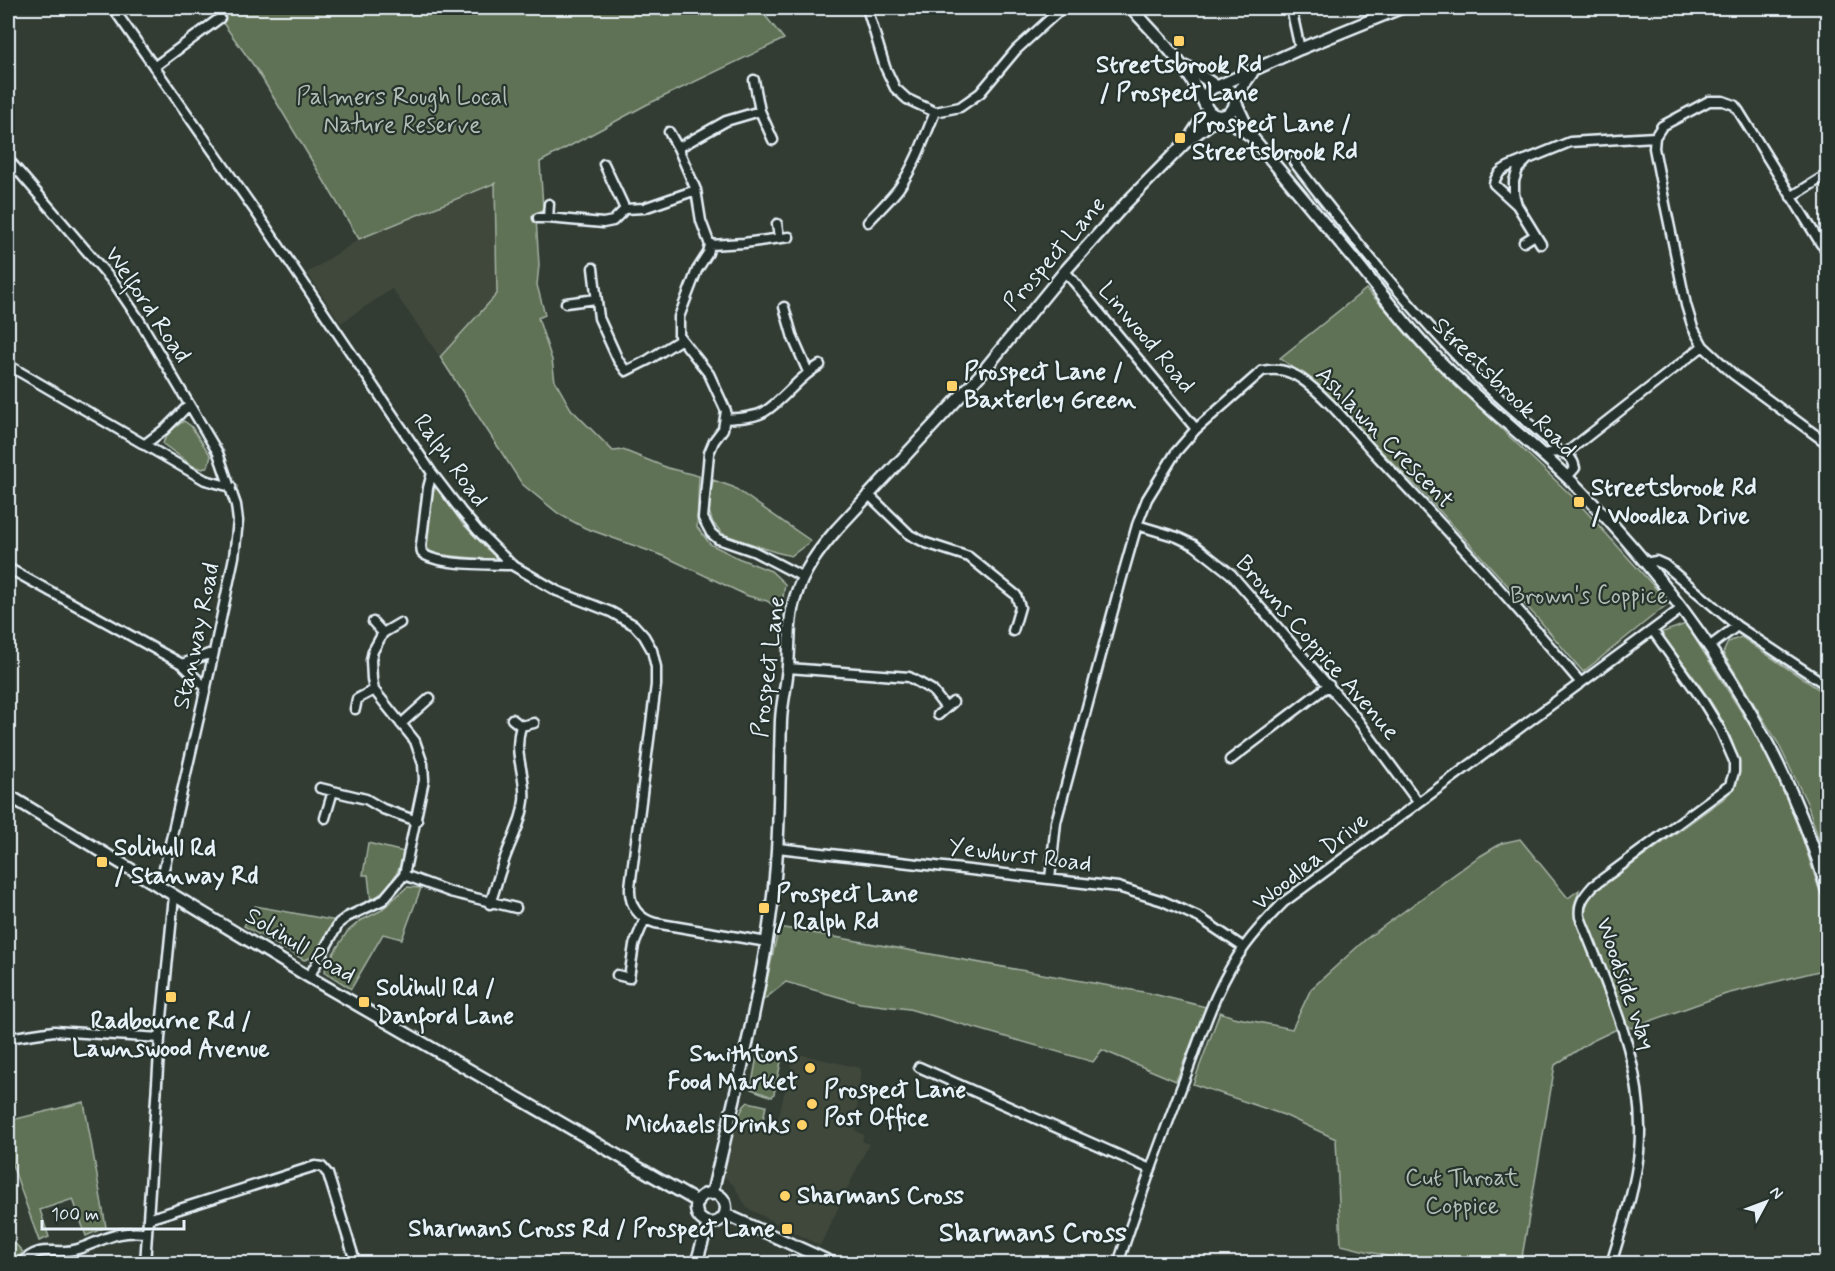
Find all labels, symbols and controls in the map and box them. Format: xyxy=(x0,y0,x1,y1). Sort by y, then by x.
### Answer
marker: Streetsbrook Rd / Prospect Lane xyxy=(1172,34,1186,48)
place label: Streetsbrook Rd / Prospect Lane xyxy=(1096,50,1262,109)
park label: Palmers Rough Local Nature Reserve xyxy=(296,82,508,141)
place label: Prospect Lane / Streetsbrook Rd xyxy=(1192,109,1358,168)
marker: Prospect Lane / Streetsbrook Rd xyxy=(1173,131,1187,145)
street label: Prospect Lane xyxy=(997,190,1113,318)
street label: Welford Road xyxy=(95,241,197,370)
street label: Linwood Road xyxy=(1090,276,1202,400)
street label: Streetsbrook Road xyxy=(1425,311,1583,465)
place label: Prospect Lane / Baxterley Green xyxy=(964,357,1136,416)
street label: Ashlawn Crescent xyxy=(1308,360,1460,516)
marker: Prospect Lane / Baxterley Green xyxy=(945,379,959,393)
street label: Ralph Road xyxy=(406,408,494,514)
place label: Streetsbrook Rd / Woodlea Drive xyxy=(1591,473,1757,532)
marker: Streetsbrook Rd / Woodlea Drive xyxy=(1572,495,1586,509)
street label: Browns Coppice Avenue xyxy=(1228,549,1406,747)
street label: Stanway Road xyxy=(166,560,228,712)
park label: Brown's Coppice xyxy=(1510,581,1668,612)
street label: Prospect Lane xyxy=(745,595,793,739)
street label: Woodlea Drive xyxy=(1246,805,1376,919)
street label: Yewhurst Road xyxy=(947,832,1093,880)
place label: Solihull Rd / Stanway Rd xyxy=(114,833,258,892)
marker: Solihull Rd / Stanway Rd xyxy=(95,855,109,869)
place label: Prospect Lane / Ralph Rd xyxy=(776,879,918,938)
street label: Solihull Road xyxy=(239,901,361,991)
marker: Prospect Lane / Ralph Rd xyxy=(757,901,771,915)
street label: Woodside Way xyxy=(1588,914,1662,1054)
place label: Solihull Rd / Danford Lane xyxy=(376,973,514,1034)
marker: Radbourne Rd / Lawnswood Avenue xyxy=(164,990,178,1004)
marker: Solihull Rd / Danford Lane xyxy=(357,995,371,1009)
place label: Radbourne Rd / Lawnswood Avenue xyxy=(72,1006,270,1065)
place label: Smithtons Food Market xyxy=(667,1039,799,1098)
marker: Smithtons Food Market xyxy=(803,1061,817,1075)
place label: Prospect Lane Post Office xyxy=(824,1075,966,1134)
marker: Prospect Lane Post Office xyxy=(805,1097,819,1111)
place label: Michaels Drinks xyxy=(625,1110,790,1141)
marker: Michaels Drinks xyxy=(795,1118,809,1132)
park label: Cut Throat Coppice xyxy=(1405,1163,1519,1222)
north arrow xyxy=(1736,1172,1796,1232)
place label: Sharmans Cross xyxy=(797,1181,964,1212)
text: N xyxy=(1765,1182,1788,1204)
marker: Sharmans Cross xyxy=(778,1189,792,1203)
scale bar xyxy=(42,1193,184,1231)
text: 100 m xyxy=(51,1203,99,1227)
place label: Sharmans Cross Rd / Prospect Lane xyxy=(408,1214,775,1245)
district label: Sharmans Cross xyxy=(939,1216,1127,1251)
marker: Sharmans Cross Rd / Prospect Lane xyxy=(780,1222,794,1236)

